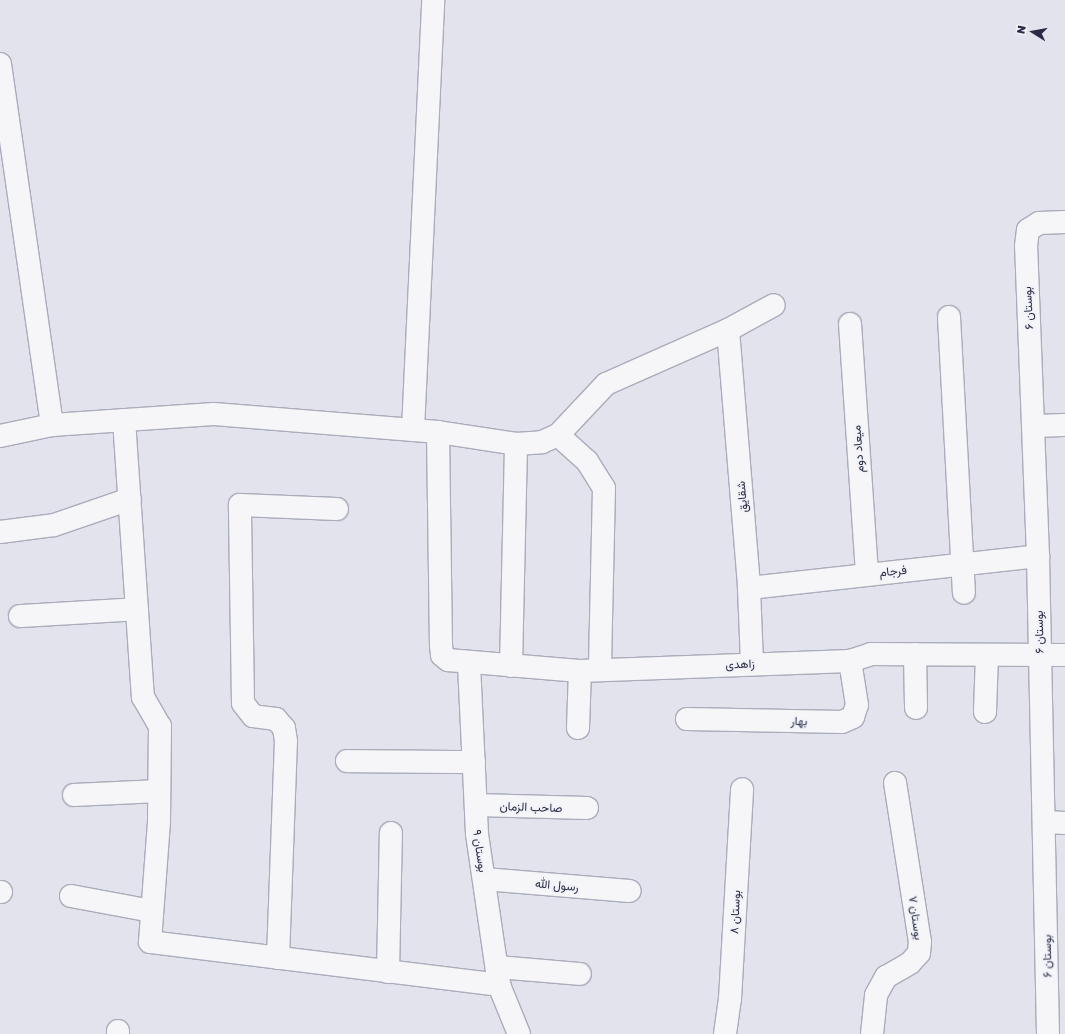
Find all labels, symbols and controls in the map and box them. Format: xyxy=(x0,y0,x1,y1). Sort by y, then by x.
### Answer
north arrow xyxy=(1013,12,1053,52)
text: N xyxy=(1014,24,1028,35)
street label: بوستان ۶ xyxy=(1020,286,1036,330)
street label: میعاد دوم xyxy=(849,425,867,473)
street label: شقایق xyxy=(733,481,751,513)
street label: فرجام xyxy=(879,562,907,580)
street label: بوستان ۶ xyxy=(1031,610,1047,654)
street label: زاهدی xyxy=(725,656,755,672)
street label: بهار xyxy=(790,714,808,728)
street label: صاحب الزمان xyxy=(499,799,563,815)
street label: بوستان ۹ xyxy=(470,829,490,873)
street label: رسول الله xyxy=(535,876,579,894)
street label: بوستان ۸ xyxy=(727,890,743,934)
street label: بوستان ۷ xyxy=(906,895,926,941)
street label: بوستان ۶ xyxy=(1039,934,1055,978)

